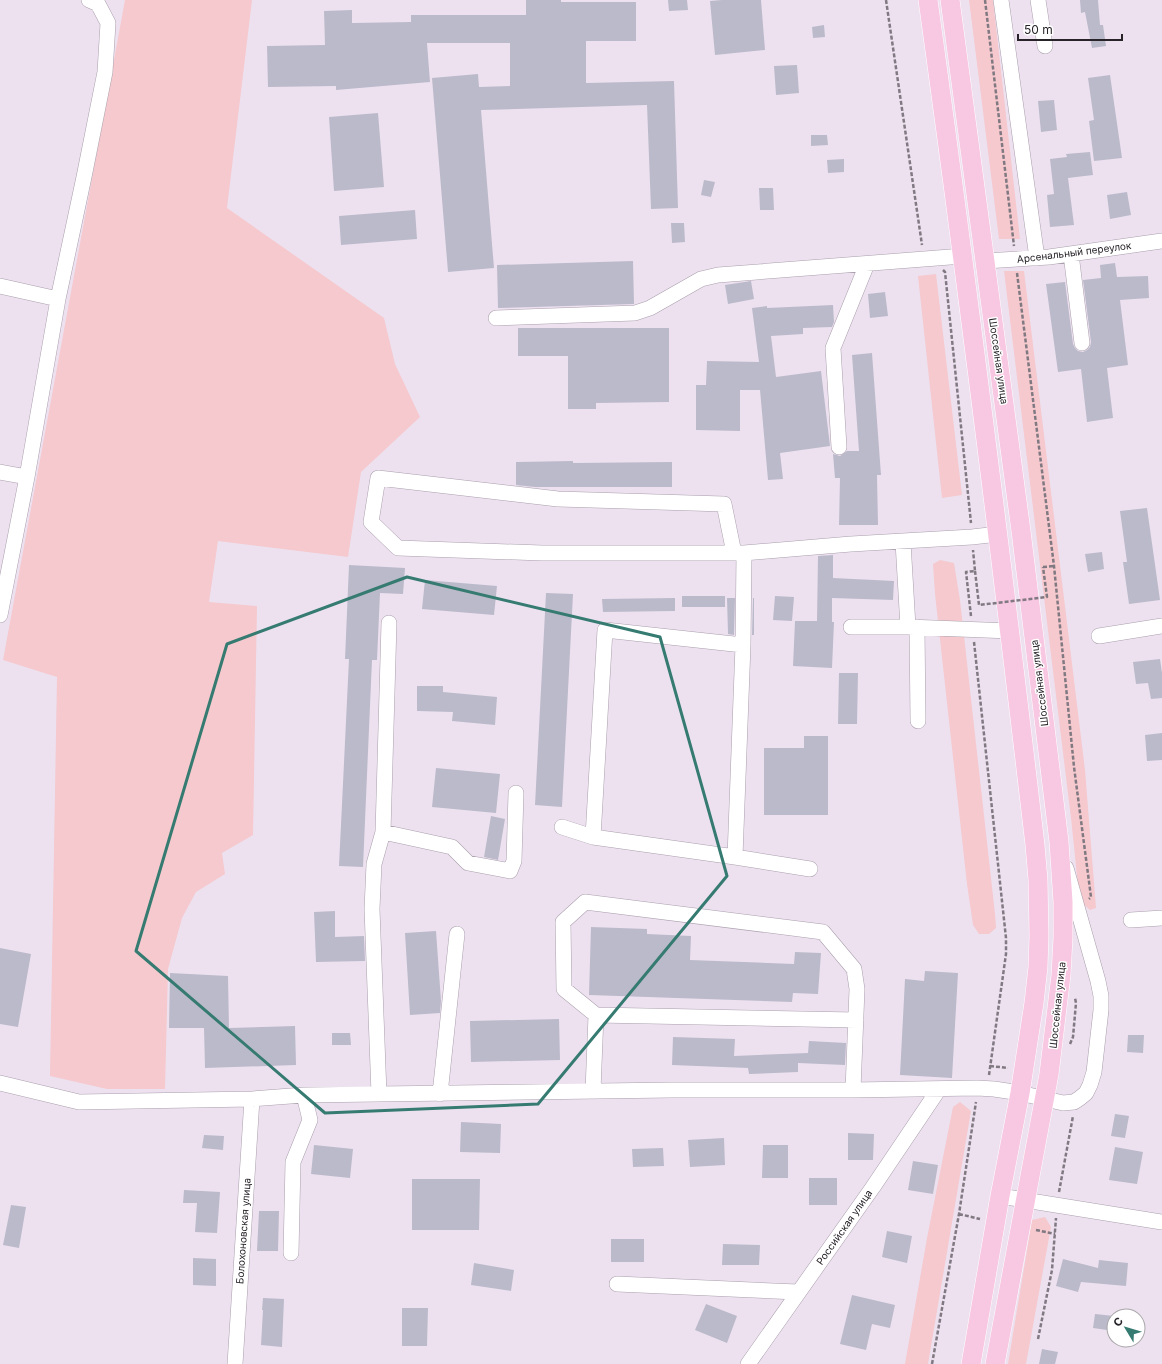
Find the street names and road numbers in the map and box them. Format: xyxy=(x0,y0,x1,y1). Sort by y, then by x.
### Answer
street label: Арсенальный переулок xyxy=(1016,239,1132,265)
street label: Шоссейная улица xyxy=(987,317,1011,405)
street label: Шоссейная улица xyxy=(1028,639,1050,727)
street label: Шоссейная улица xyxy=(1046,961,1068,1049)
street label: Болохоновская улица xyxy=(233,1178,253,1284)
street label: Российская улица xyxy=(814,1187,874,1267)

